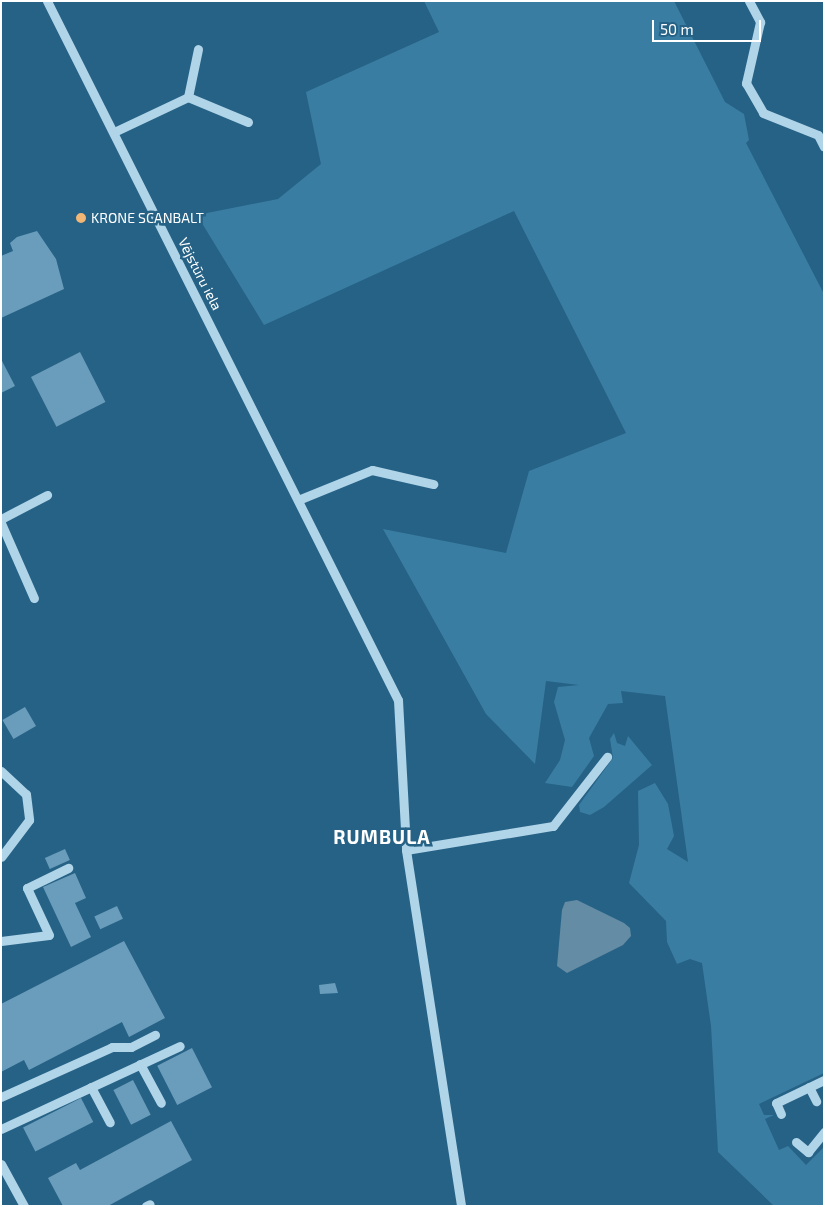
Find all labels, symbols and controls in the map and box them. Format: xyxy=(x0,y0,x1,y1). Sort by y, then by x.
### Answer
scale bar xyxy=(655,10,764,42)
text: 50 m xyxy=(660,20,694,38)
place label: KRONE SCANBALT xyxy=(91,210,204,226)
marker: KRONE SCANBALT xyxy=(75,212,87,224)
street label: Vējstūru iela xyxy=(175,235,225,313)
district label: RUMBULA xyxy=(332,826,432,848)

